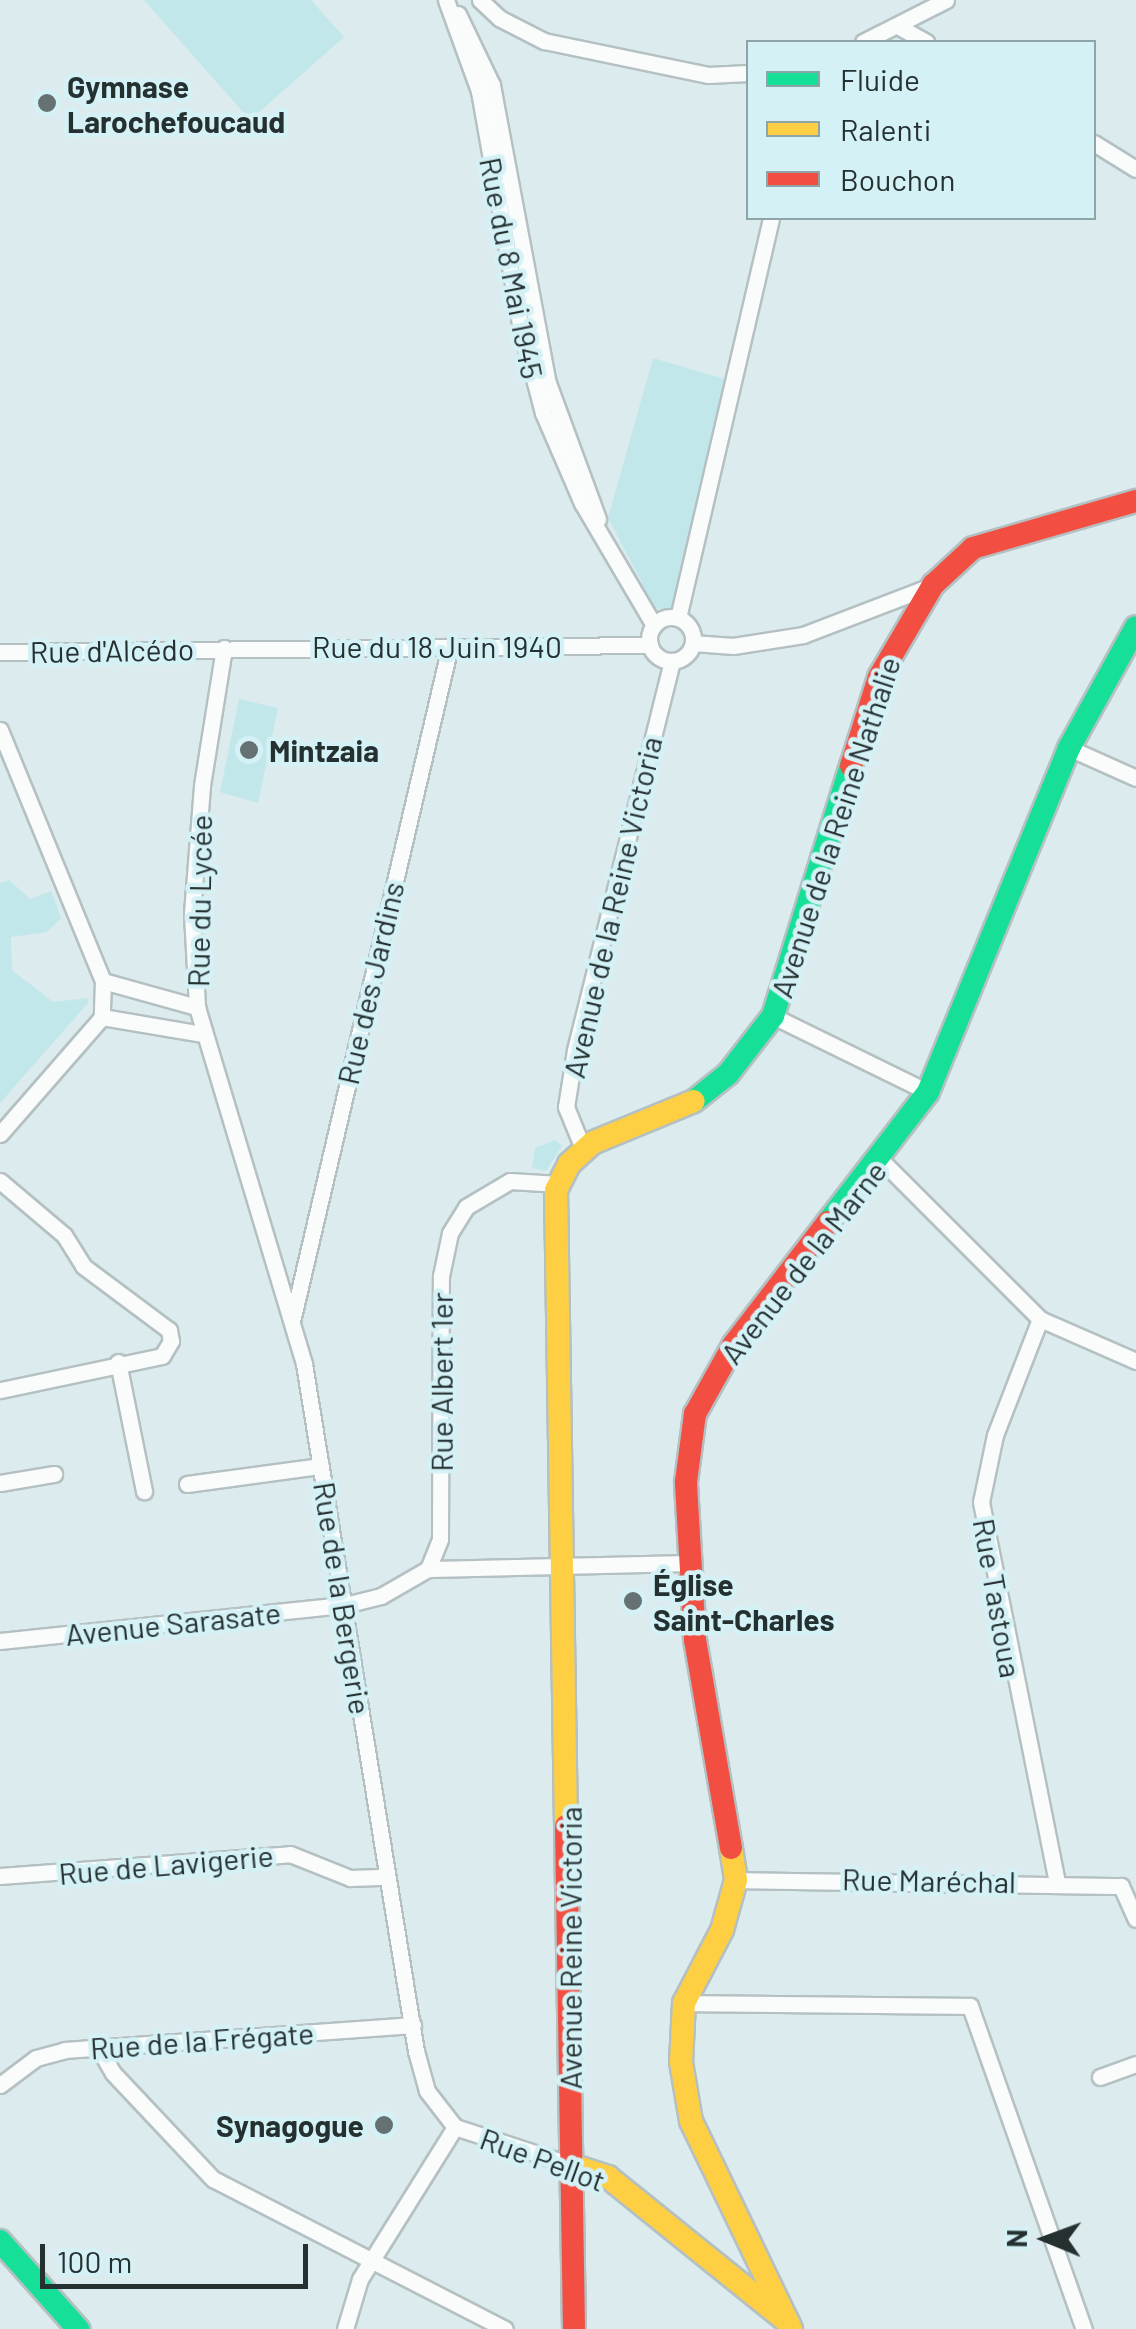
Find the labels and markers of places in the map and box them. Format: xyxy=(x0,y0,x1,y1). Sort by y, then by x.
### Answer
place label: Gymnase Larochefoucaud xyxy=(67,68,285,138)
marker: Gymnase Larochefoucaud xyxy=(36,92,58,114)
place label: Mintzaia xyxy=(269,732,379,768)
marker: Mintzaia xyxy=(238,739,260,761)
place label: Église Saint-Charles xyxy=(653,1566,835,1636)
marker: Église Saint-Charles xyxy=(622,1590,644,1612)
place label: Synagogue xyxy=(216,2107,364,2143)
marker: Synagogue xyxy=(373,2114,395,2136)

